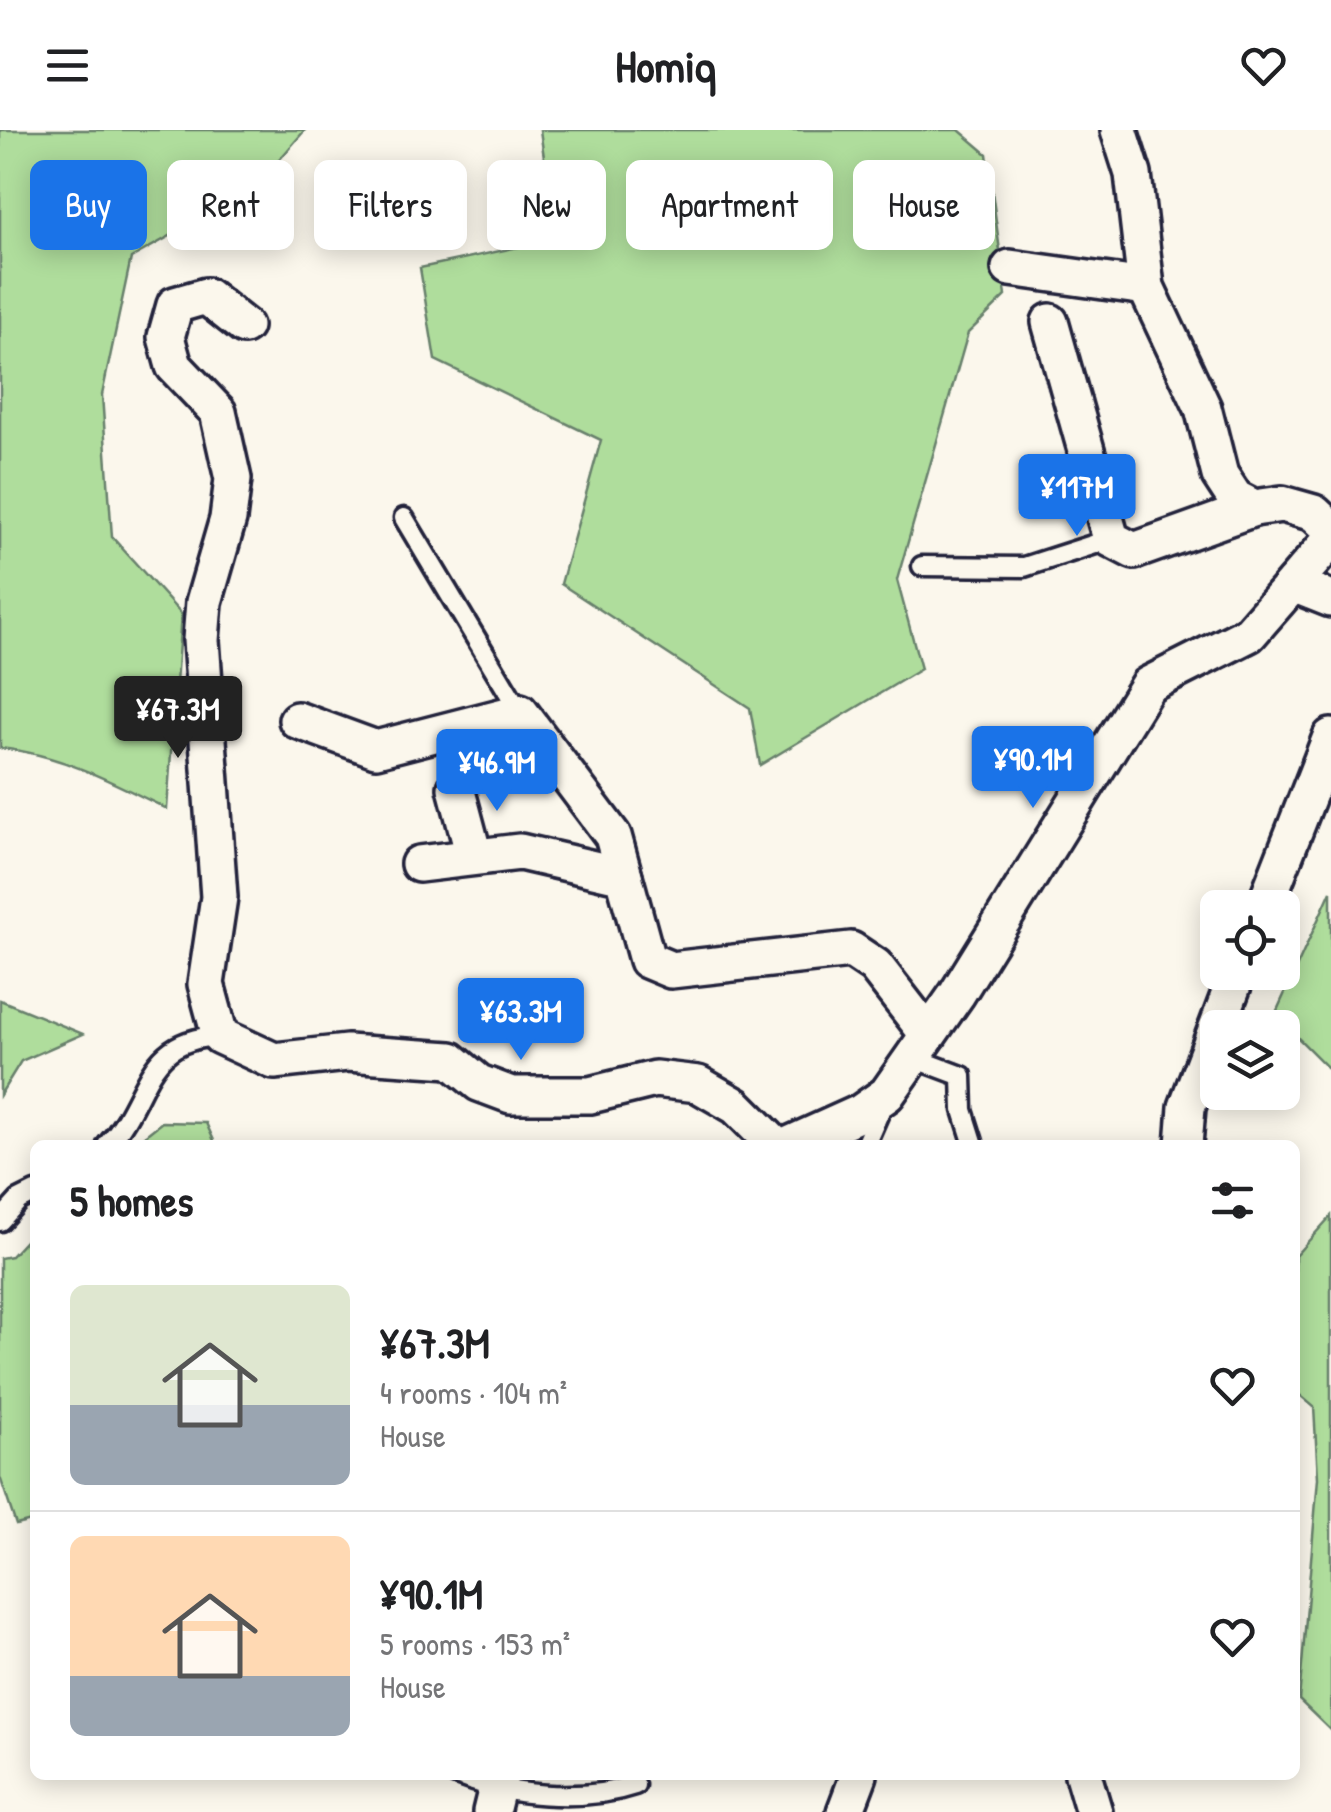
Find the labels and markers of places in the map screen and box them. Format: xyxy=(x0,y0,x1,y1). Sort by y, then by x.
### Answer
pin: ¥117M xyxy=(1007,454,1147,539)
pin: ¥67.3M xyxy=(97,676,259,761)
pin: ¥90.1M xyxy=(952,726,1114,811)
pin: ¥46.9M xyxy=(416,729,578,814)
pin: ¥63.3M xyxy=(440,978,602,1063)

